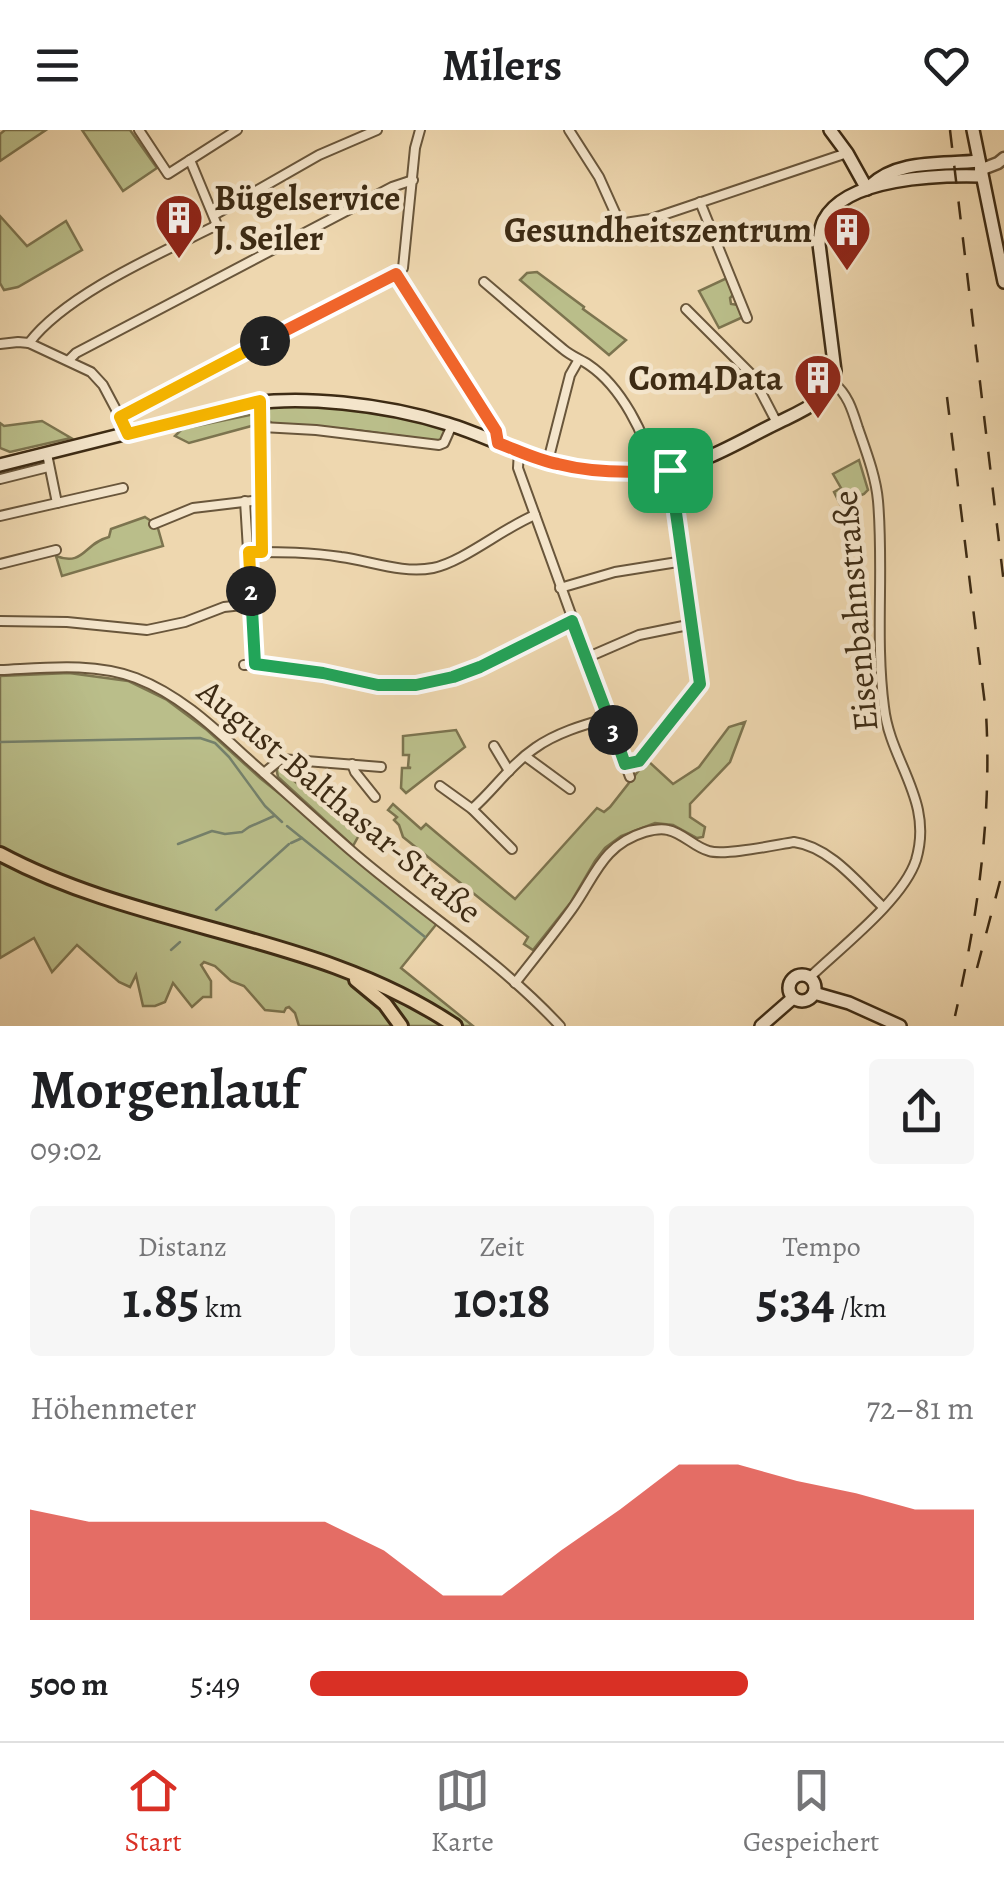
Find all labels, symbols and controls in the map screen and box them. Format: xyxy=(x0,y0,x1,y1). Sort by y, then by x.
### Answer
text: Milers xyxy=(442,34,562,96)
icon: menu xyxy=(30,38,85,93)
icon: heart xyxy=(919,38,974,93)
place label: Bügelservice J. Seiler xyxy=(214,174,401,262)
building icon: Bügelservice J. Seiler xyxy=(153,192,205,260)
building icon: Gesundheitszentrum xyxy=(821,204,873,272)
place label: Gesundheitszentrum xyxy=(504,206,812,254)
pin: 1 xyxy=(240,316,290,366)
text: 1 xyxy=(260,322,270,360)
building icon: Com4Data xyxy=(792,352,844,420)
place label: Com4Data xyxy=(629,354,783,402)
pin xyxy=(628,428,713,513)
icon: arrive xyxy=(643,443,698,498)
street label: Eisenbahnstraße xyxy=(821,488,889,734)
pin: 2 xyxy=(226,566,276,616)
text: 2 xyxy=(244,572,258,610)
street label: August-Balthasar-Straße xyxy=(187,667,492,934)
pin: 3 xyxy=(588,705,638,755)
text: 3 xyxy=(607,711,619,749)
text: Morgenlauf xyxy=(30,1052,300,1127)
button: share xyxy=(869,1059,974,1164)
text: 09:02 xyxy=(30,1127,102,1171)
text: Distanz xyxy=(138,1228,227,1266)
text: Zeit xyxy=(479,1228,525,1266)
text: Tempo xyxy=(783,1228,861,1266)
text: 1.85 xyxy=(122,1266,199,1334)
text: 10:18 xyxy=(454,1266,550,1334)
text: 5:34 xyxy=(757,1266,835,1334)
text: km xyxy=(199,1289,242,1327)
text: /km xyxy=(835,1289,887,1327)
text: Höhenmeter xyxy=(30,1386,197,1430)
text: 72–81 m xyxy=(866,1386,974,1430)
text: 500 m xyxy=(30,1662,108,1706)
text: 5:49 xyxy=(190,1662,240,1706)
tab: Start xyxy=(125,1763,182,1861)
tab: Karte xyxy=(431,1763,494,1861)
tab: Gespeichert xyxy=(743,1763,879,1861)

